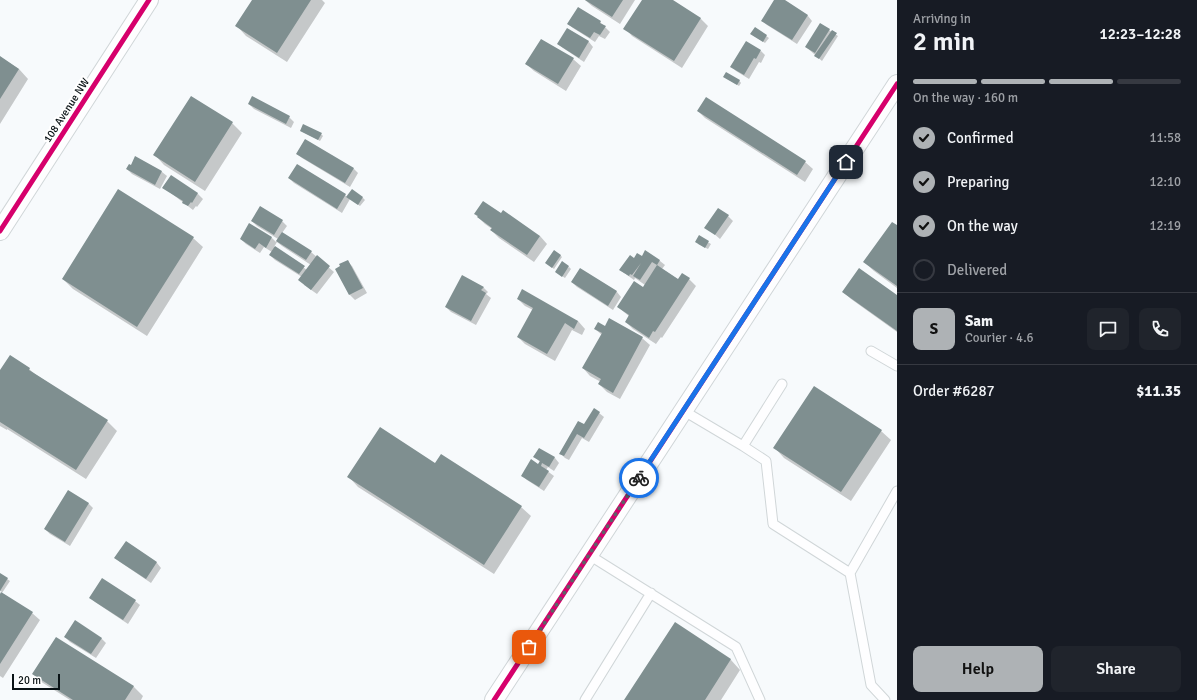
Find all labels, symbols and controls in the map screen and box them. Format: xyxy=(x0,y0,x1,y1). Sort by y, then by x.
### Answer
text: Arriving in xyxy=(913,11,971,27)
text: 12:23–12:28 xyxy=(1100,25,1181,43)
text: 2 min xyxy=(913,26,975,58)
street label: 108 Avenue NW xyxy=(41,75,92,145)
text: On the way · 160 m xyxy=(913,90,1018,106)
icon: check xyxy=(913,127,935,149)
text: Confirmed xyxy=(947,129,1014,147)
text: 11:58 xyxy=(1149,130,1181,146)
pin xyxy=(829,145,863,179)
icon: home xyxy=(835,151,857,173)
icon: check xyxy=(913,171,935,193)
text: Preparing xyxy=(947,173,1010,191)
text: 12:10 xyxy=(1149,174,1181,190)
icon: check xyxy=(913,215,935,237)
text: On the way xyxy=(947,217,1018,235)
text: 12:19 xyxy=(1149,218,1181,234)
text: Delivered xyxy=(947,261,1007,279)
button: chat xyxy=(1087,308,1129,350)
button: phone xyxy=(1139,308,1181,350)
text: Sam xyxy=(965,312,993,330)
text: S xyxy=(930,320,938,338)
text: Courier · 4.6 xyxy=(965,330,1034,346)
text: Order #6287 xyxy=(913,382,995,400)
text: $11.35 xyxy=(1136,382,1181,400)
courier xyxy=(619,458,659,498)
icon: bike xyxy=(628,467,650,489)
pin xyxy=(512,630,546,664)
icon: bag xyxy=(518,636,540,658)
button: Help xyxy=(913,646,1043,692)
button: Share xyxy=(1051,646,1181,692)
scale bar xyxy=(12,672,60,691)
text: 20 m xyxy=(18,674,41,687)

